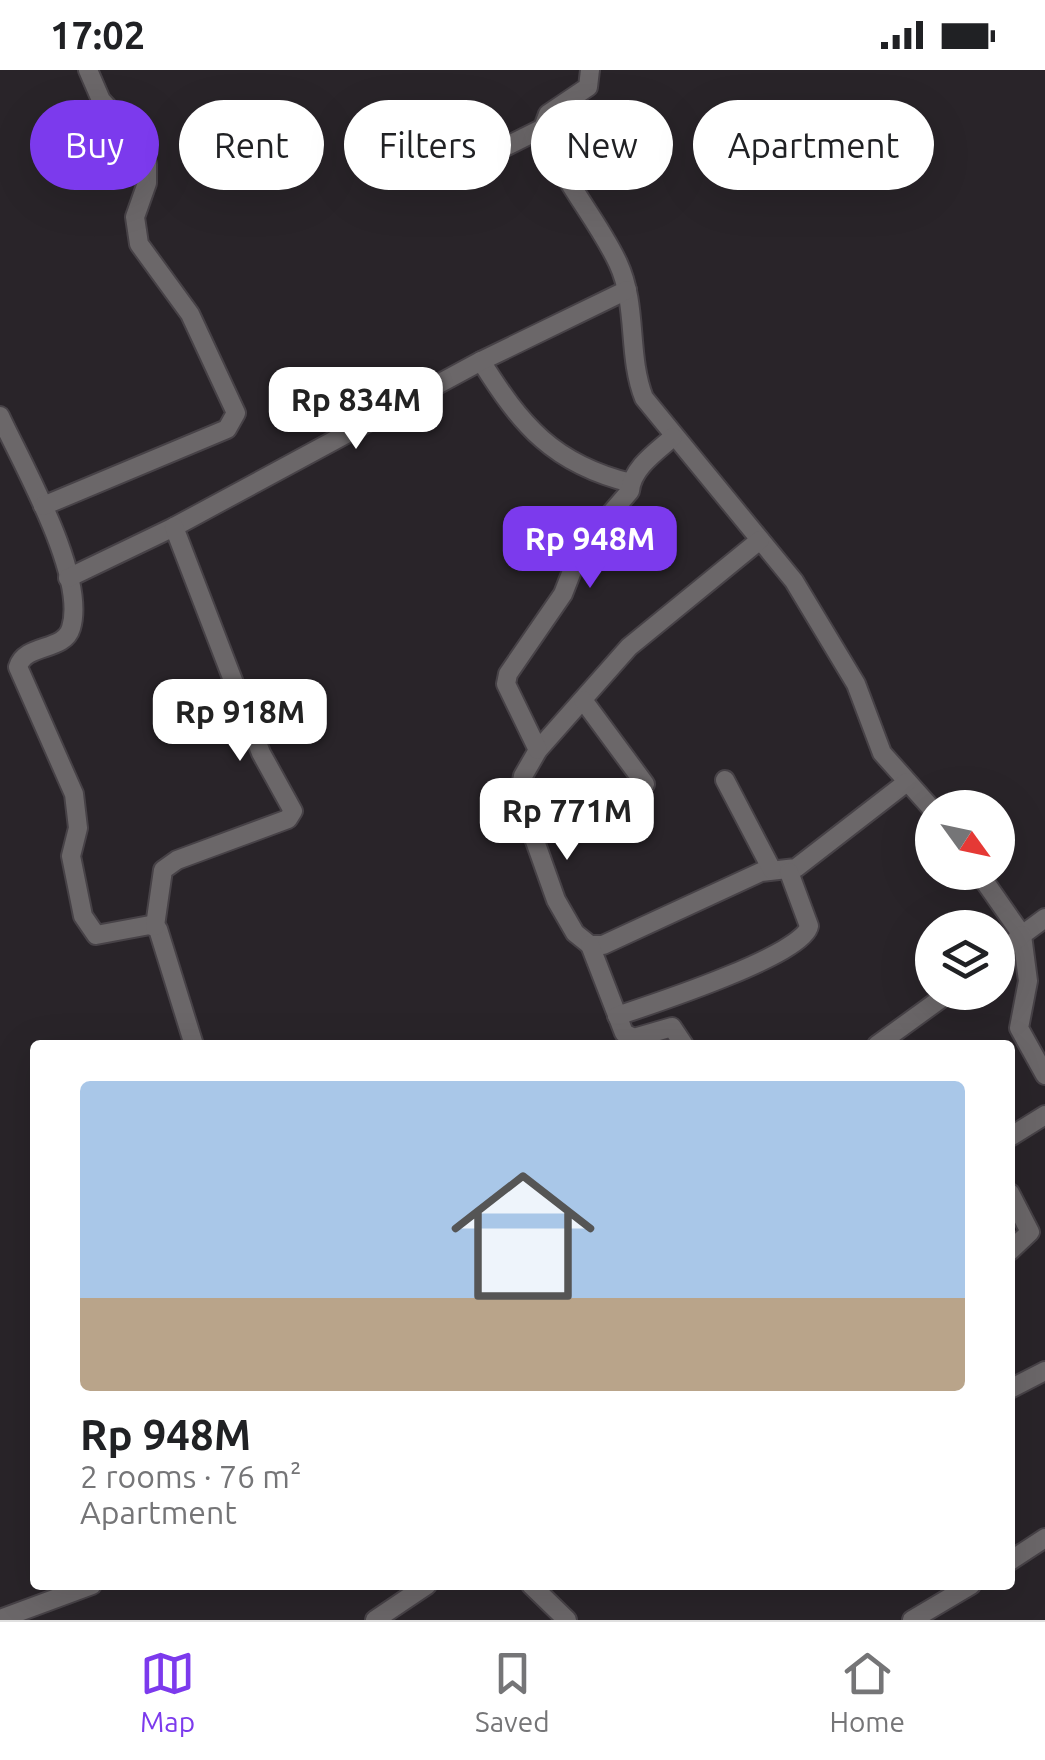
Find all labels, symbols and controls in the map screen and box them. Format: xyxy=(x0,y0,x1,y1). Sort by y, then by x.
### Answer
text: 17:02 xyxy=(50,14,145,56)
chip: Buy xyxy=(30,100,159,190)
chip: Rent xyxy=(179,100,324,190)
chip: Filters xyxy=(344,100,511,190)
chip: New xyxy=(531,100,673,190)
chip: Apartment xyxy=(693,100,934,190)
pin: Rp 834M xyxy=(264,367,448,452)
text: Rp 834M xyxy=(291,381,421,417)
pin: Rp 948M xyxy=(498,506,682,591)
text: Rp 948M xyxy=(525,520,655,556)
pin: Rp 918M xyxy=(148,679,332,764)
text: Rp 918M xyxy=(175,693,305,729)
pin: Rp 771M xyxy=(475,778,659,863)
north arrow xyxy=(915,790,1015,890)
map controls xyxy=(915,790,1015,1010)
text: Rp 771M xyxy=(502,792,632,828)
button: layers xyxy=(915,910,1015,1010)
icon: home xyxy=(433,1146,613,1326)
text: Rp 948M xyxy=(80,1411,251,1458)
text: 2 rooms · 76 m² xyxy=(80,1458,301,1494)
text: Apartment xyxy=(80,1494,237,1530)
tab: Map xyxy=(140,1646,195,1737)
tab: Saved xyxy=(475,1646,550,1737)
tab: Home xyxy=(829,1646,905,1737)

